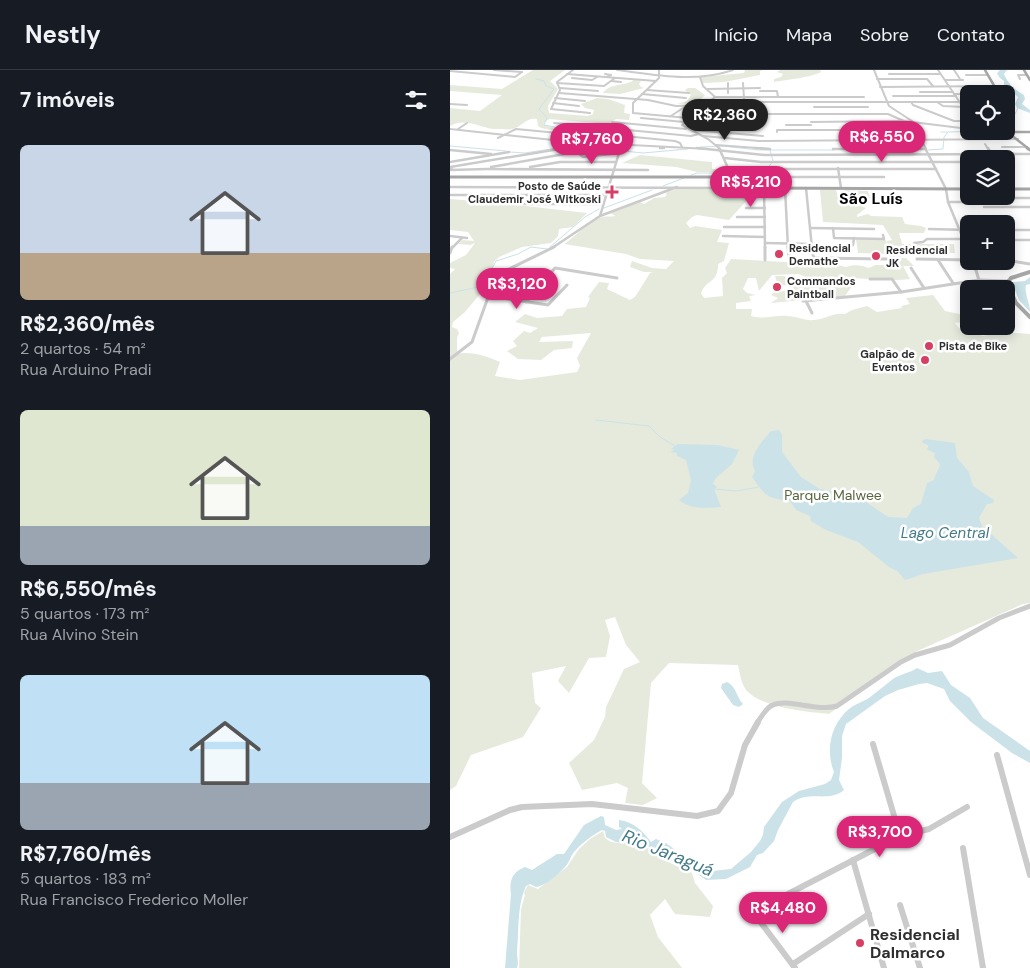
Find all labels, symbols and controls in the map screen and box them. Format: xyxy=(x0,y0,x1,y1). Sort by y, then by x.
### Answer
text: Nestly xyxy=(25,19,101,50)
text: Início xyxy=(714,23,758,47)
text: Mapa xyxy=(786,23,832,47)
text: Sobre xyxy=(860,23,909,47)
text: Contato xyxy=(937,23,1005,47)
map controls xyxy=(960,85,1015,335)
button: locate xyxy=(960,85,1015,140)
text: 7 imóveis xyxy=(20,86,115,114)
icon: filters xyxy=(402,86,430,114)
pin: R$2,360 xyxy=(679,98,771,141)
text: R$2,360 xyxy=(693,104,757,125)
pin: R$6,550 xyxy=(836,121,928,163)
pin: R$7,760 xyxy=(546,122,638,165)
text: R$6,550 xyxy=(849,126,915,147)
text: R$7,760 xyxy=(561,128,623,149)
button: layers xyxy=(960,150,1015,205)
pin: R$5,210 xyxy=(705,166,797,208)
text: R$5,210 xyxy=(721,171,781,192)
icon: home xyxy=(180,178,270,268)
place label: Posto de Saúde Claudemir José Witkoski xyxy=(468,179,601,206)
marker: Posto de Saúde Claudemir José Witkoski xyxy=(605,185,619,199)
district label: São Luís xyxy=(839,188,903,209)
button: + xyxy=(960,215,1015,270)
place label: Residencial Demathe xyxy=(789,241,851,268)
place label: Residencial JK xyxy=(886,243,948,270)
marker: Residencial Demathe xyxy=(773,248,785,260)
marker: Residencial JK xyxy=(870,250,882,262)
pin: R$3,120 xyxy=(471,268,563,310)
text: R$3,120 xyxy=(487,273,547,294)
place label: Commandos Paintball xyxy=(787,274,856,301)
button: − xyxy=(960,280,1015,335)
marker: Commandos Paintball xyxy=(771,281,783,293)
text: R$2,360/mês xyxy=(20,310,155,338)
text: 2 quartos · 54 m² xyxy=(20,338,146,359)
place label: Pista de Bike xyxy=(939,339,1008,353)
marker: Pista de Bike xyxy=(923,340,935,352)
place label: Galpão de Eventos xyxy=(860,347,915,374)
marker: Galpão de Eventos xyxy=(919,354,931,366)
text: Rua Arduino Pradi xyxy=(20,359,152,380)
icon: home xyxy=(180,443,270,533)
park label: Parque Malwee xyxy=(784,486,882,504)
water label: Lago Central xyxy=(901,523,990,543)
text: R$6,550/mês xyxy=(20,575,157,603)
text: 5 quartos · 173 m² xyxy=(20,603,149,624)
text: Rua Alvino Stein xyxy=(20,624,138,645)
icon: home xyxy=(180,708,270,798)
pin: R$3,700 xyxy=(834,816,926,858)
text: R$3,700 xyxy=(848,821,912,842)
water label: Rio Jaraguá xyxy=(619,824,717,882)
text: R$7,760/mês xyxy=(20,840,152,868)
text: 5 quartos · 183 m² xyxy=(20,868,151,889)
text: Rua Francisco Frederico Moller xyxy=(20,889,248,910)
pin: R$4,480 xyxy=(737,892,829,934)
text: R$4,480 xyxy=(750,897,816,918)
place label: Residencial Dalmarco xyxy=(870,924,960,963)
marker: Residencial Dalmarco xyxy=(854,937,866,949)

